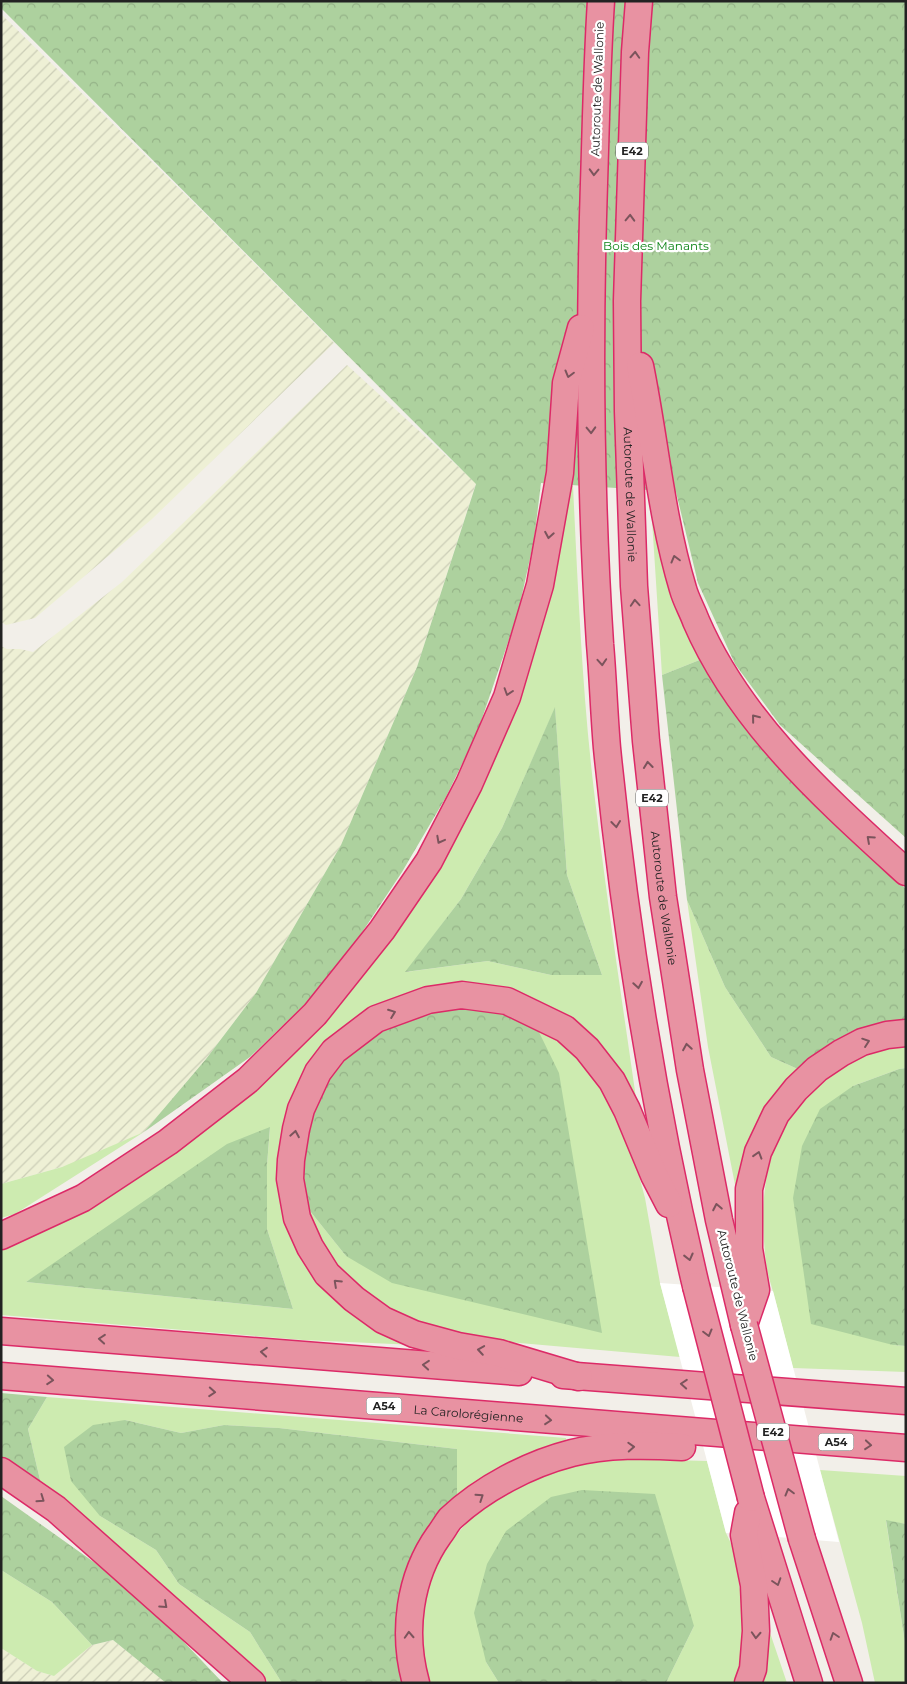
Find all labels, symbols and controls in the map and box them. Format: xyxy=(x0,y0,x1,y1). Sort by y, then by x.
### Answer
street label: Autoroute de Wallonie xyxy=(587,21,607,157)
one-way arrow xyxy=(630,51,641,59)
road number: E42 xyxy=(616,142,648,160)
one-way arrow xyxy=(589,169,599,177)
one-way arrow xyxy=(625,213,635,221)
park label: Bois des Manants xyxy=(603,238,709,253)
one-way arrow xyxy=(564,370,574,378)
one-way arrow xyxy=(586,426,596,434)
street label: Autoroute de Wallonie xyxy=(621,427,641,562)
one-way arrow xyxy=(544,531,554,540)
one-way arrow xyxy=(670,555,680,563)
one-way arrow xyxy=(630,599,641,607)
one-way arrow xyxy=(596,658,607,666)
one-way arrow xyxy=(503,688,513,696)
one-way arrow xyxy=(751,715,760,724)
one-way arrow xyxy=(643,761,654,769)
road number: E42 xyxy=(636,790,668,806)
one-way arrow xyxy=(610,820,621,828)
street label: Autoroute de Wallonie xyxy=(648,830,681,966)
one-way arrow xyxy=(436,834,446,843)
one-way arrow xyxy=(866,836,875,845)
one-way arrow xyxy=(633,980,643,989)
one-way arrow xyxy=(387,1009,396,1019)
one-way arrow xyxy=(861,1037,870,1047)
one-way arrow xyxy=(682,1043,692,1052)
one-way arrow xyxy=(289,1129,299,1138)
one-way arrow xyxy=(753,1152,763,1160)
one-way arrow xyxy=(712,1203,723,1211)
street label: Autoroute de Wallonie xyxy=(714,1228,762,1362)
one-way arrow xyxy=(683,1253,694,1262)
one-way arrow xyxy=(334,1280,343,1289)
one-way arrow xyxy=(703,1328,713,1336)
one-way arrow xyxy=(97,1334,105,1345)
one-way arrow xyxy=(259,1346,267,1357)
one-way arrow xyxy=(477,1346,486,1356)
one-way arrow xyxy=(421,1359,429,1370)
one-way arrow xyxy=(46,1374,54,1385)
one-way arrow xyxy=(680,1379,688,1390)
one-way arrow xyxy=(208,1387,216,1398)
road number: A54 xyxy=(366,1398,402,1414)
street label: La Carolorégienne xyxy=(413,1401,524,1425)
one-way arrow xyxy=(545,1414,553,1425)
road number: E42 xyxy=(757,1424,789,1440)
road number: A54 xyxy=(818,1434,854,1450)
one-way arrow xyxy=(864,1439,872,1450)
one-way arrow xyxy=(627,1441,635,1452)
one-way arrow xyxy=(785,1488,795,1496)
one-way arrow xyxy=(36,1493,45,1502)
one-way arrow xyxy=(474,1494,483,1503)
one-way arrow xyxy=(771,1578,781,1586)
one-way arrow xyxy=(159,1599,168,1608)
one-way arrow xyxy=(404,1630,415,1638)
one-way arrow xyxy=(750,1631,761,1639)
one-way arrow xyxy=(829,1633,839,1641)

